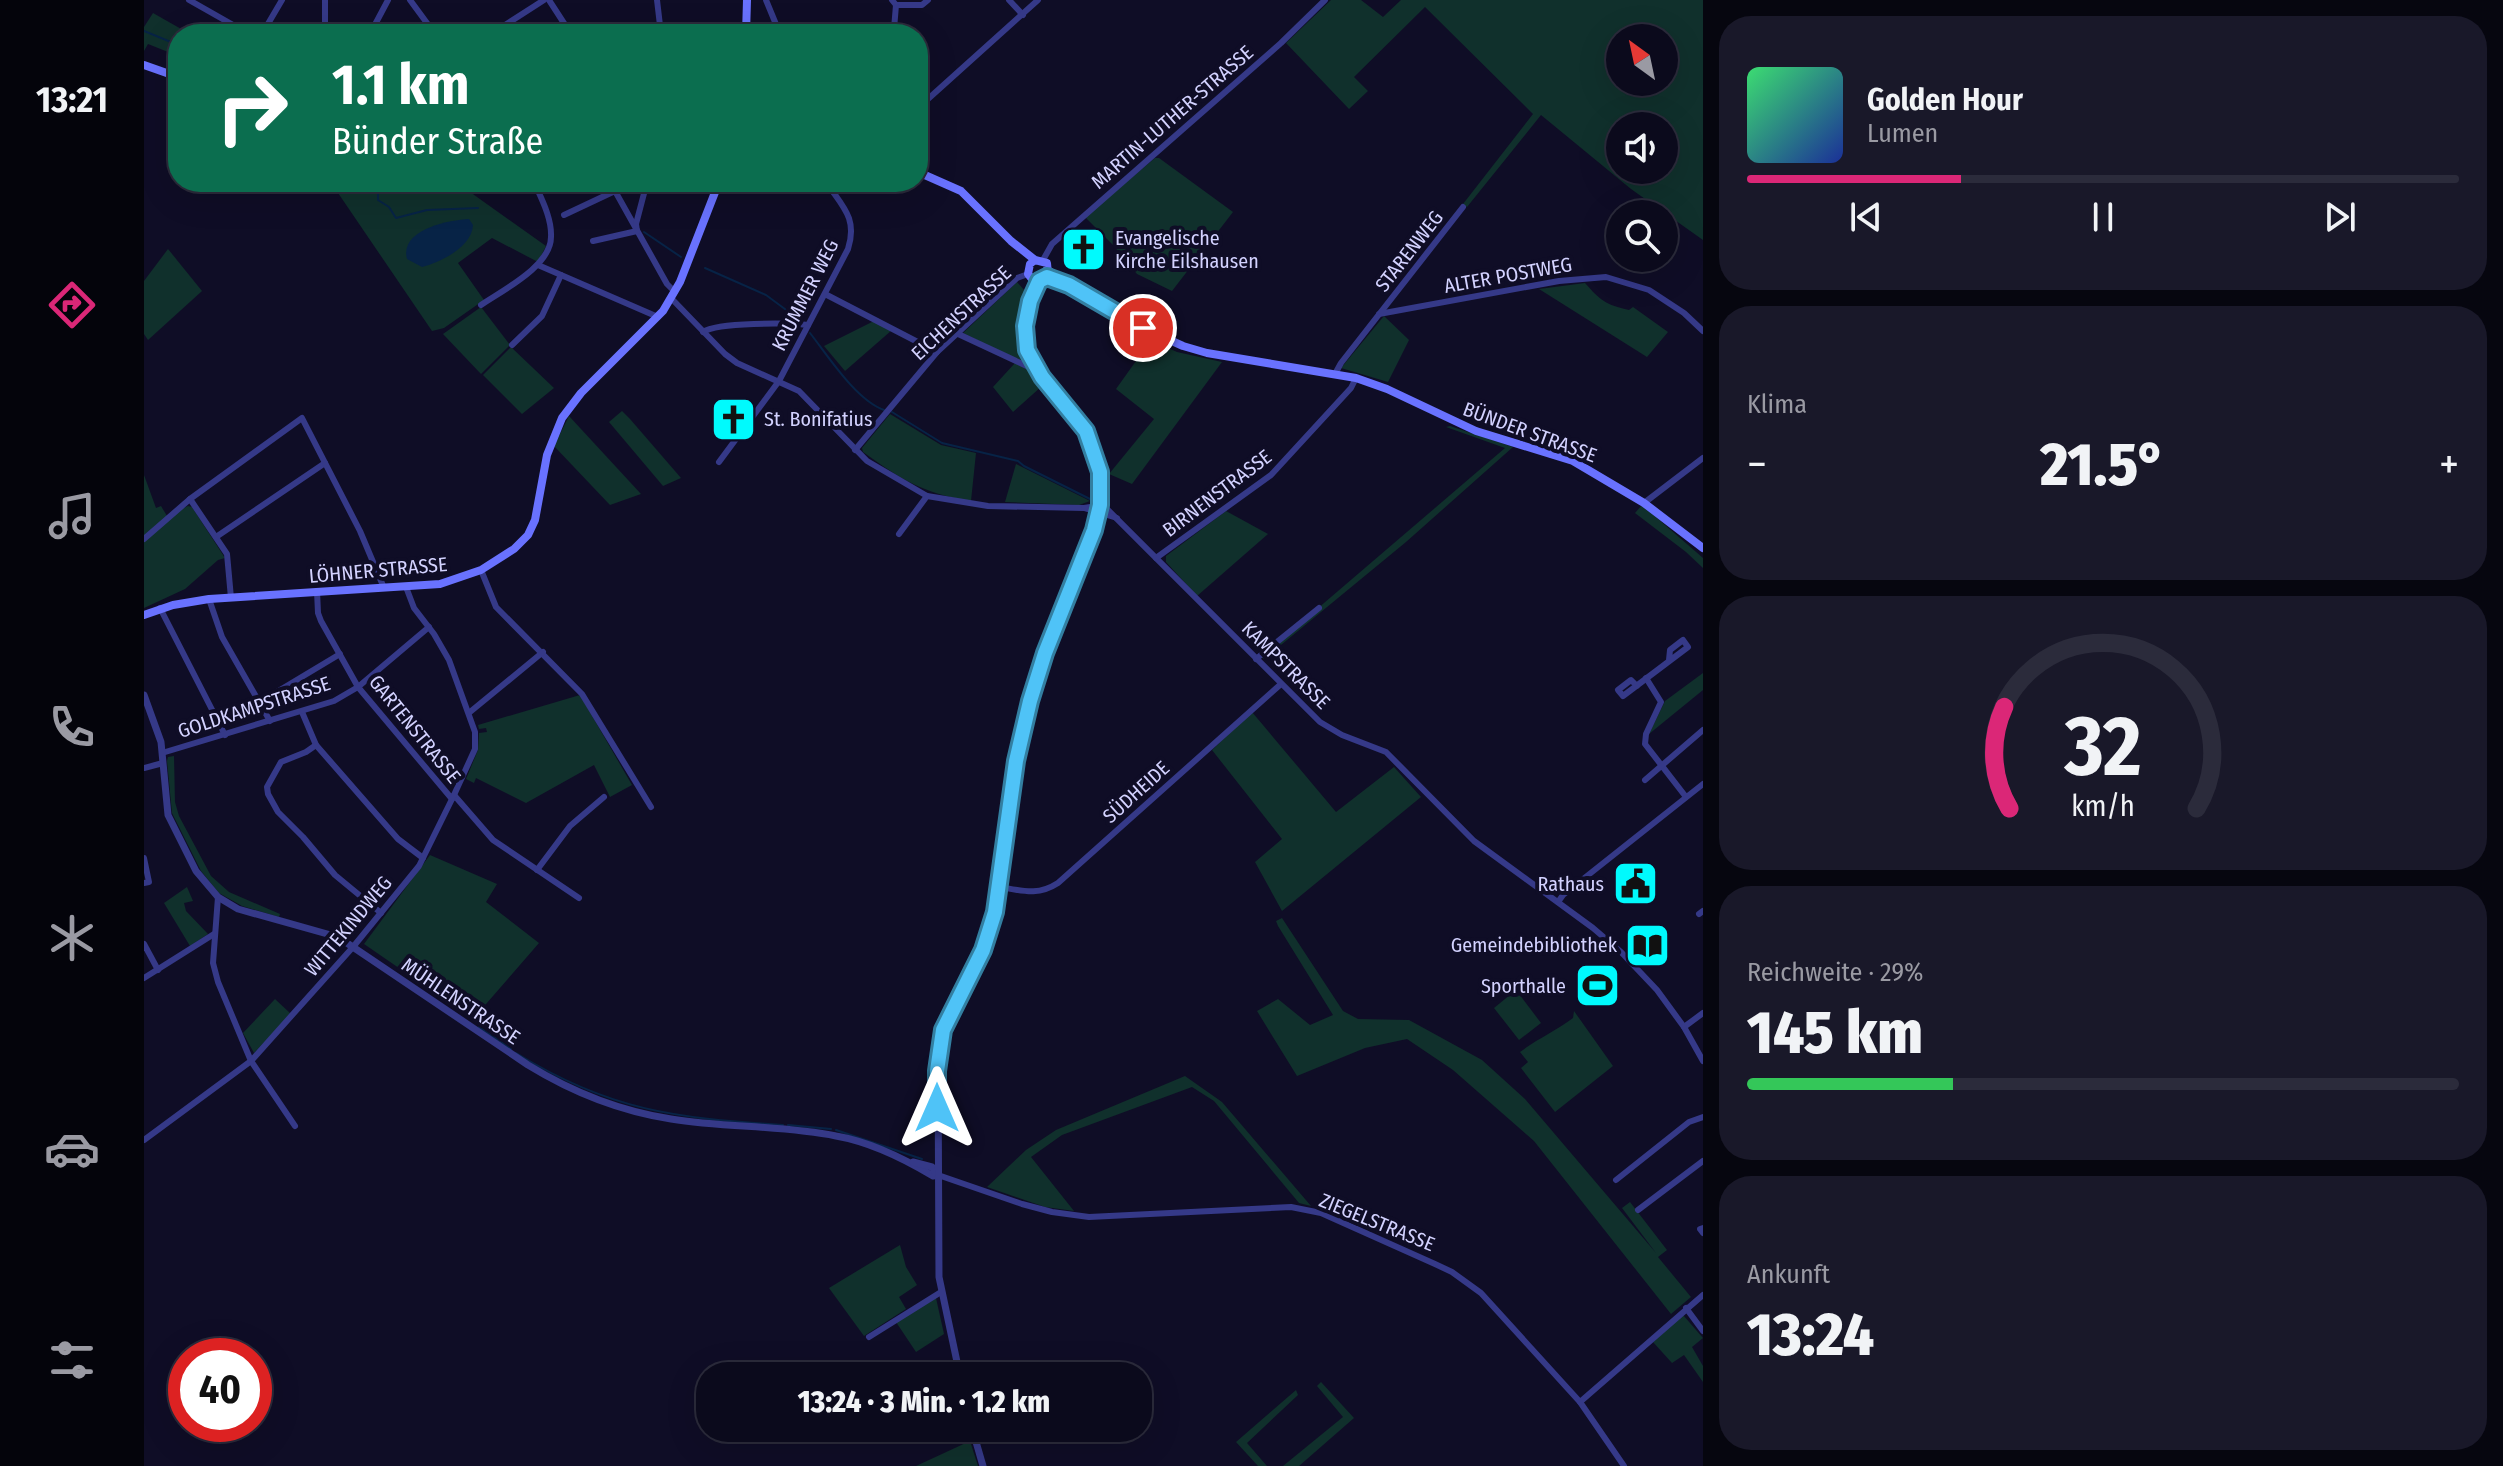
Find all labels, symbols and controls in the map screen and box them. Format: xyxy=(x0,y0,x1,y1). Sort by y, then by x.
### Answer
north arrow xyxy=(1606,24,1678,96)
map controls xyxy=(1606,24,1678,272)
street label: MARTIN-LUTHER-STRASSE xyxy=(1086,40,1258,194)
text: 1.1 km xyxy=(332,52,469,119)
icon: right xyxy=(200,56,304,160)
text: 13:21 xyxy=(36,78,108,122)
text: Golden Hour xyxy=(1867,82,2023,118)
button: sound xyxy=(1606,112,1678,184)
text: Lumen xyxy=(1867,118,1938,149)
text: Bünder Straße xyxy=(332,120,543,164)
icon: previous xyxy=(1844,195,1888,239)
icon: pause xyxy=(2081,195,2125,239)
icon: next xyxy=(2318,195,2362,239)
button: search xyxy=(1606,200,1678,272)
street label: STARENWEG xyxy=(1370,206,1448,296)
church icon: Evangelische Kirche Eilshausen xyxy=(1060,226,1108,274)
place label: Evangelische Kirche Eilshausen xyxy=(1115,226,1259,273)
street label: KRUMMER WEG xyxy=(767,235,843,355)
street label: ALTER POSTWEG xyxy=(1442,252,1574,298)
street label: EICHENSTRASSE xyxy=(906,261,1016,365)
icon: directions xyxy=(44,277,100,333)
pin xyxy=(1109,294,1177,362)
icon: arrive xyxy=(1121,306,1165,350)
text: Klima xyxy=(1747,389,1807,420)
church icon: St. Bonifatius xyxy=(709,395,757,443)
street label: BÜNDER STRASSE xyxy=(1460,397,1600,467)
place label: St. Bonifatius xyxy=(764,407,873,431)
text: 21.5° xyxy=(2040,429,2166,501)
text: − xyxy=(1747,438,1767,491)
text: + xyxy=(2439,438,2459,491)
street label: BIRNENSTRASSE xyxy=(1158,444,1276,542)
icon: music xyxy=(44,488,100,544)
street label: LÖHNER STRASSE xyxy=(308,552,448,588)
street label: KAMPSTRASSE xyxy=(1237,616,1335,714)
street label: GARTENSTRASSE xyxy=(364,670,466,788)
street label: GOLDKAMPSTRASSE xyxy=(175,671,333,743)
text: 32 xyxy=(2063,697,2142,797)
icon: phone xyxy=(44,699,100,755)
street label: SÜDHEIDE xyxy=(1098,756,1174,828)
text: km/h xyxy=(2071,789,2135,824)
public building icon: Rathaus xyxy=(1611,860,1659,908)
street label: WITTEKINDWEG xyxy=(299,871,397,981)
place label: Rathaus xyxy=(1538,872,1604,896)
icon: climate xyxy=(44,910,100,966)
library icon: Gemeindebibliothek xyxy=(1624,921,1672,969)
place label: Gemeindebibliothek xyxy=(1451,933,1618,957)
street label: MÜHLENSTRASSE xyxy=(397,953,525,1049)
text: Reichweite · 29% xyxy=(1747,957,1924,988)
sports icon: Sporthalle xyxy=(1573,962,1621,1010)
place label: Sporthalle xyxy=(1481,974,1566,998)
text: 145 km xyxy=(1747,997,1923,1069)
position arrow xyxy=(895,1066,979,1150)
icon: car xyxy=(44,1121,100,1177)
street label: ZIEGELSTRASSE xyxy=(1316,1188,1438,1256)
text: Ankunft xyxy=(1747,1259,1830,1290)
text: 13:24 xyxy=(1747,1299,1874,1371)
icon: filters xyxy=(44,1332,100,1388)
speed limit sign: 40 xyxy=(168,1338,272,1442)
text: 13:24 · 3 Min. · 1.2 km xyxy=(798,1384,1050,1420)

